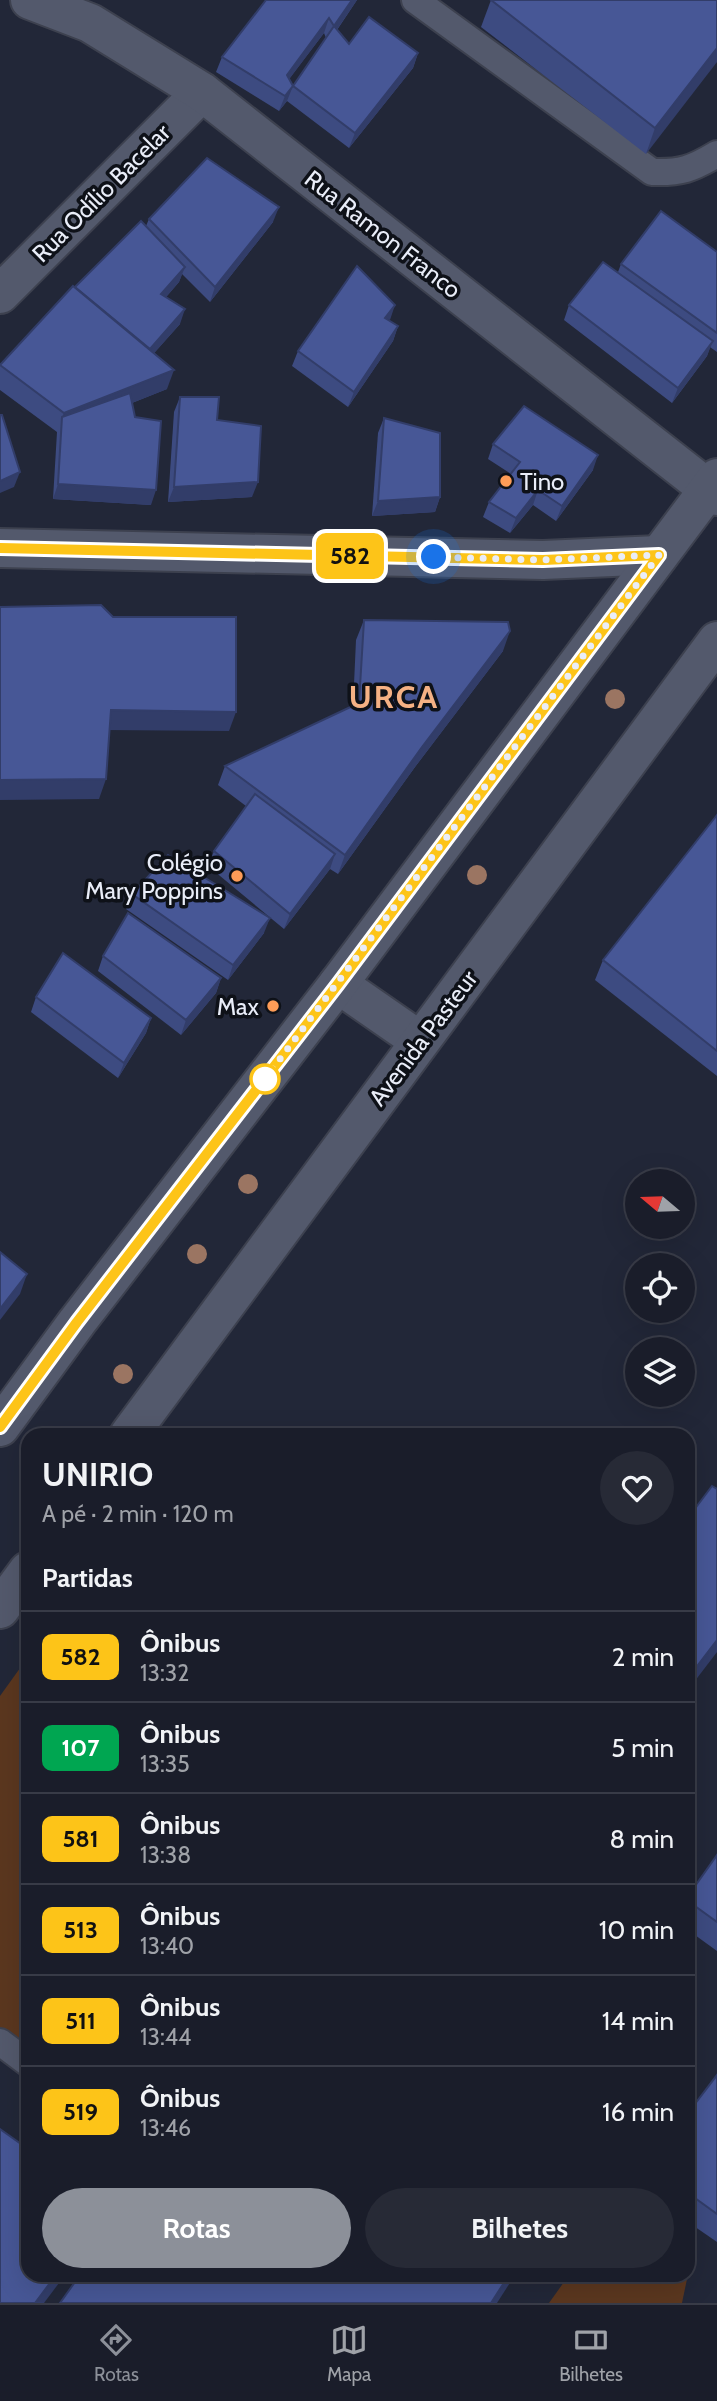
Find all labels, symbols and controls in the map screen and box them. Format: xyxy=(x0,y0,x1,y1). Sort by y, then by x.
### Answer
street label: Rua Odílio Bacelar xyxy=(26,118,176,268)
street label: Rua Ramon Franco xyxy=(299,164,467,304)
place label: Tino xyxy=(520,467,564,496)
marker: Tino xyxy=(498,473,514,489)
line badge: 582 xyxy=(310,533,390,579)
your location xyxy=(416,539,451,574)
text: 582 xyxy=(330,541,370,570)
district label: URCA xyxy=(349,677,439,716)
place label: Colégio Mary Poppins xyxy=(85,848,223,905)
marker: Colégio Mary Poppins xyxy=(229,868,245,884)
street label: Avenida Pasteur xyxy=(363,964,484,1111)
place label: Max xyxy=(217,992,260,1021)
marker: Max xyxy=(265,998,281,1014)
unlabelled marker xyxy=(250,1064,280,1094)
north arrow xyxy=(625,1169,695,1239)
map controls xyxy=(625,1169,695,1407)
button: locate xyxy=(625,1253,695,1323)
button: layers xyxy=(625,1337,695,1407)
button: heart xyxy=(600,1451,674,1525)
text: UNIRIO xyxy=(42,1454,153,1494)
text: A pé · 2 min · 120 m xyxy=(42,1500,234,1528)
text: Partidas xyxy=(42,1562,133,1594)
text: Ônibus xyxy=(140,1627,220,1659)
text: 2 min xyxy=(612,1641,674,1673)
text: 582 xyxy=(60,1642,101,1671)
text: 13:32 xyxy=(140,1659,189,1687)
text: Ônibus xyxy=(140,1718,220,1750)
text: 5 min xyxy=(611,1732,674,1764)
text: 107 xyxy=(61,1733,100,1762)
text: 13:35 xyxy=(140,1750,190,1778)
text: Ônibus xyxy=(140,1809,220,1841)
text: 8 min xyxy=(610,1823,674,1855)
text: 581 xyxy=(62,1824,99,1853)
text: 13:38 xyxy=(140,1841,191,1869)
text: Ônibus xyxy=(140,1900,220,1932)
text: 10 min xyxy=(599,1914,674,1946)
text: 513 xyxy=(63,1915,98,1944)
text: 13:40 xyxy=(140,1932,194,1960)
text: Ônibus xyxy=(140,1991,220,2023)
text: 14 min xyxy=(602,2005,674,2037)
text: 511 xyxy=(65,2006,96,2035)
text: 13:44 xyxy=(140,2023,191,2051)
text: Ônibus xyxy=(140,2082,220,2114)
text: 16 min xyxy=(602,2096,674,2128)
text: 519 xyxy=(63,2097,98,2126)
text: 13:46 xyxy=(140,2114,191,2142)
button: Rotas xyxy=(42,2188,351,2268)
button: Bilhetes xyxy=(365,2188,674,2268)
tab: Rotas xyxy=(94,2321,139,2386)
tab: Mapa xyxy=(327,2321,371,2386)
tab: Bilhetes xyxy=(559,2321,623,2386)

